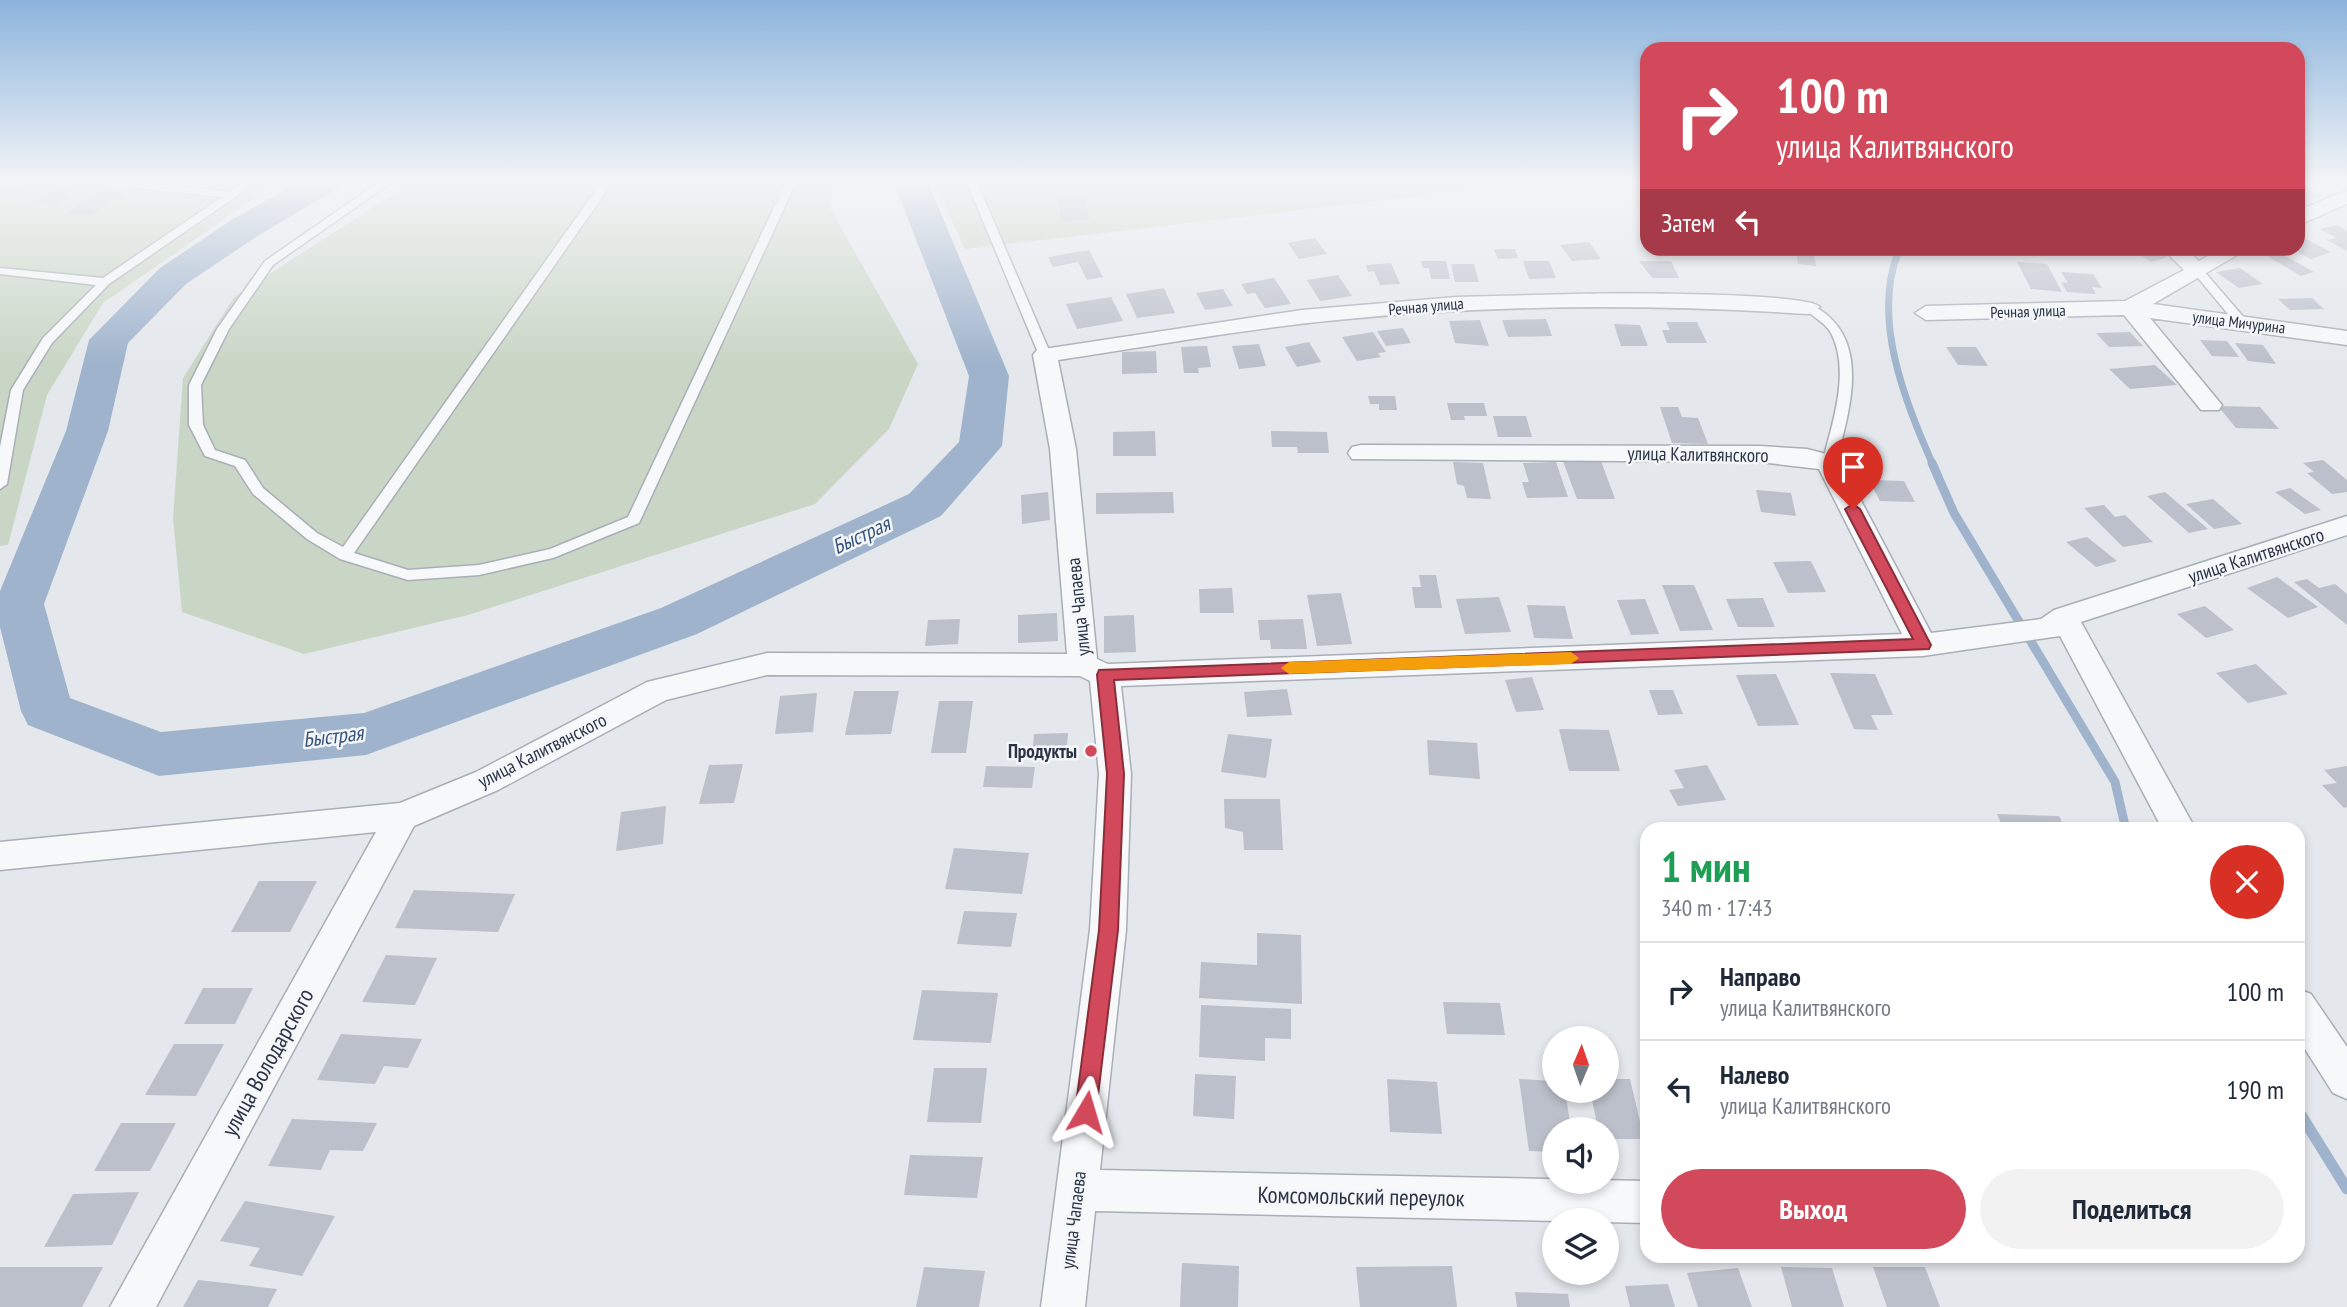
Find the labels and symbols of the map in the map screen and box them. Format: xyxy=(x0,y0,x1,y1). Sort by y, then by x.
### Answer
street label: Речная улица xyxy=(1388,293,1464,319)
street label: Речная улица xyxy=(1990,300,2066,322)
street label: улица Мичурина xyxy=(2192,306,2286,338)
pin xyxy=(1823,437,1883,509)
street label: улица Калитвянского xyxy=(1627,441,1769,467)
water label: Быстрая xyxy=(828,509,896,560)
street label: улица Калитвянского xyxy=(2185,522,2327,588)
street label: улица Чапаева xyxy=(1061,557,1095,657)
street label: улица Калитвянского xyxy=(474,707,610,793)
water label: Быстрая xyxy=(301,719,366,753)
place label: Продукты xyxy=(1008,739,1077,763)
marker: Продукты xyxy=(1083,743,1099,759)
street label: улица Володарского xyxy=(214,983,320,1141)
north arrow xyxy=(1542,1026,1619,1102)
position arrow xyxy=(1049,1075,1123,1149)
street label: улица Чапаева xyxy=(1055,1170,1091,1270)
street label: Комсомольский переулок xyxy=(1257,1180,1465,1212)

